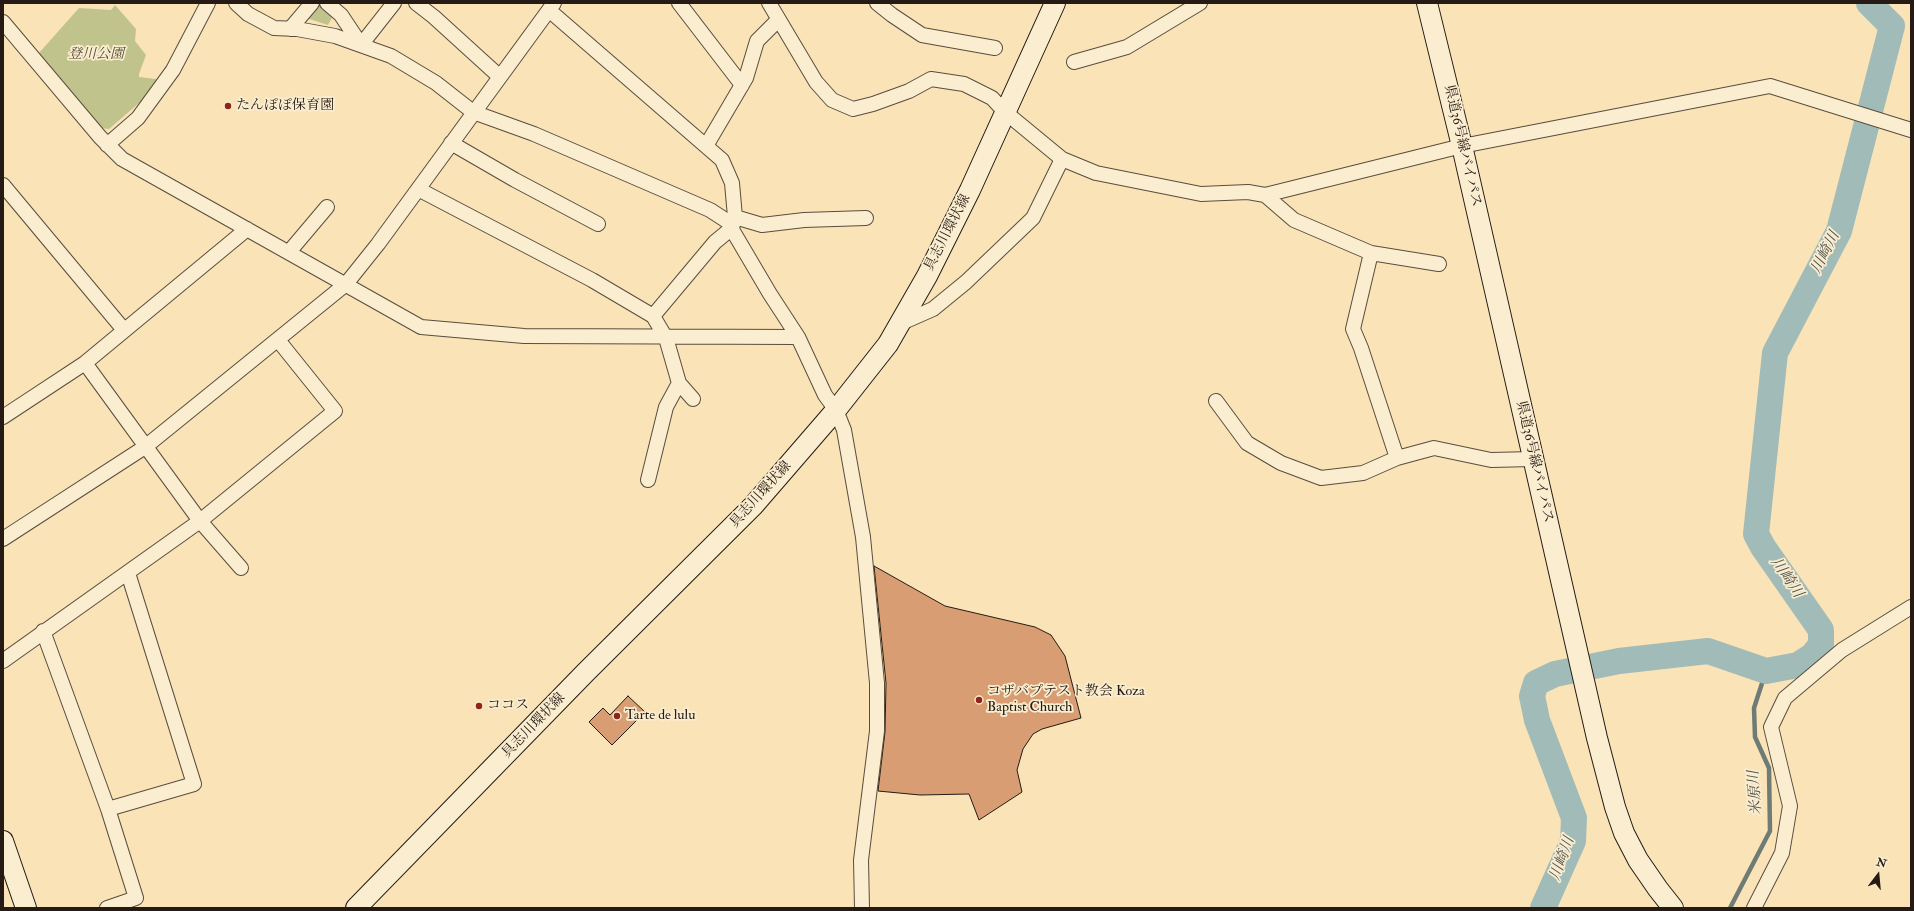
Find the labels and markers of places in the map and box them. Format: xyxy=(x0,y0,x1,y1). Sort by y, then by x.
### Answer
place label: たんぽぽ保育園 xyxy=(236,98,334,114)
marker: たんぽぽ保育園 xyxy=(223,101,233,111)
place label: コザバプテスト教会 Koza Baptist Church xyxy=(987,684,1145,716)
marker: コザバプテスト教会 Koza Baptist Church xyxy=(974,695,984,705)
place label: ココス xyxy=(487,698,529,714)
marker: ココス xyxy=(474,701,484,711)
place label: Tarte de lulu xyxy=(625,708,695,724)
marker: Tarte de lulu xyxy=(612,711,622,721)

